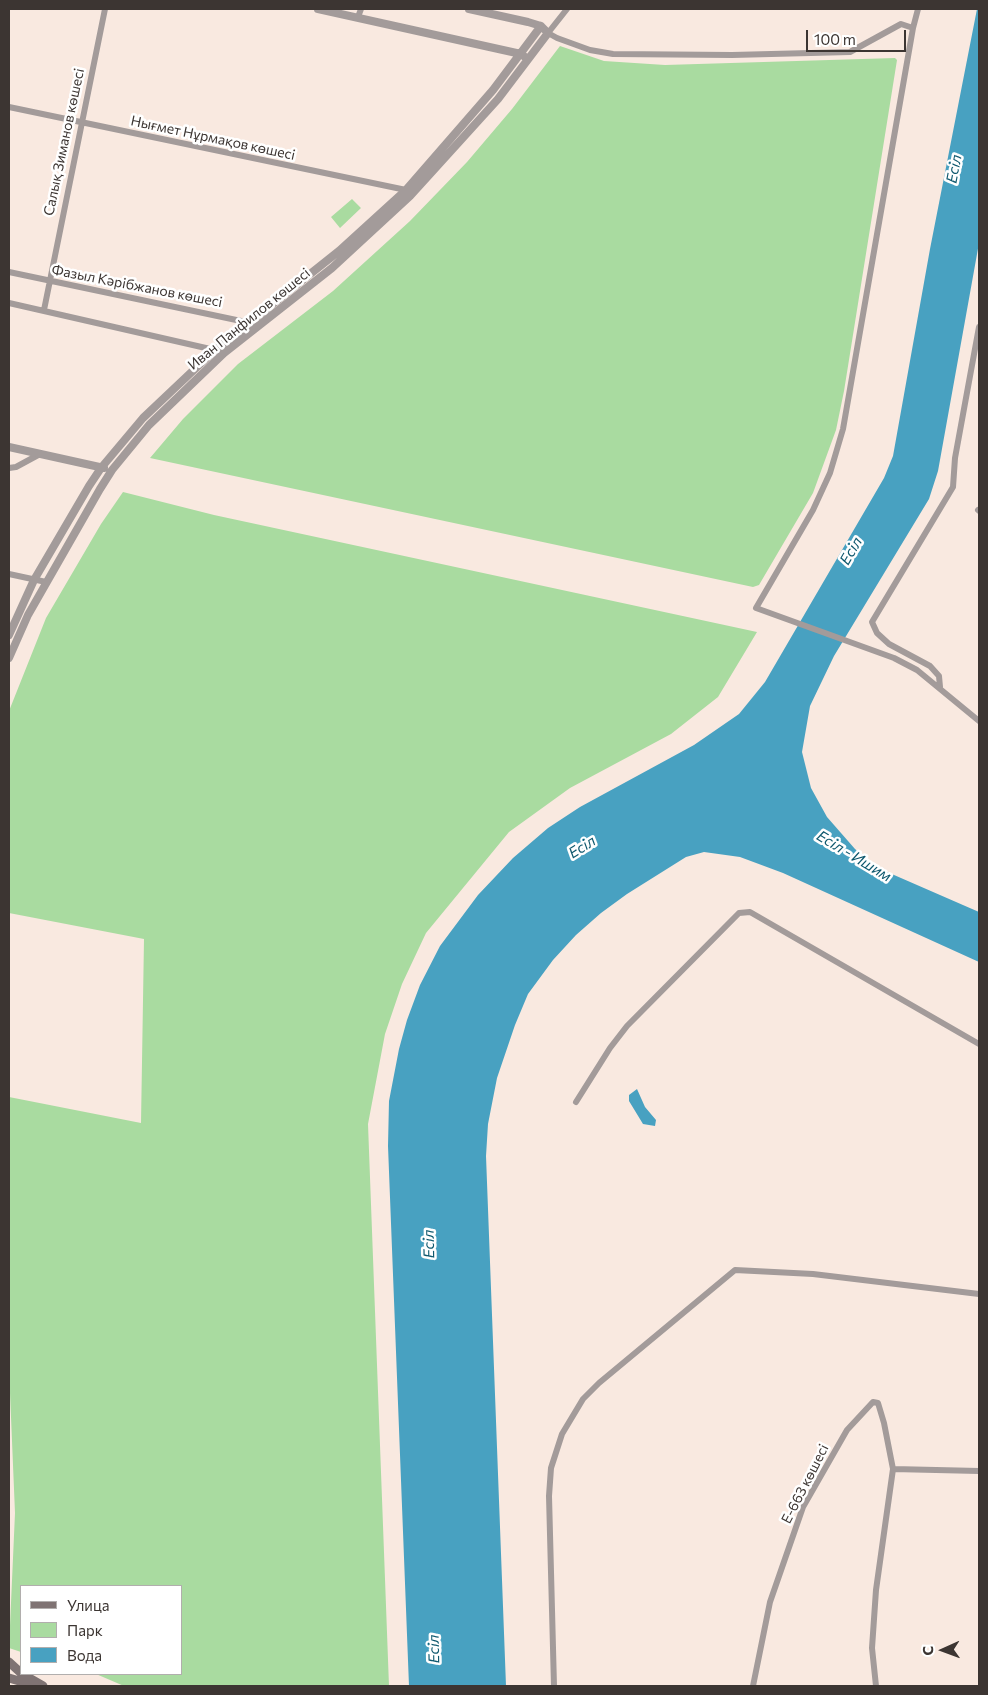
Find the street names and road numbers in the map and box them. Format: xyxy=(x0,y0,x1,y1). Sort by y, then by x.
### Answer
street label: Салық Зиманов көшесі xyxy=(40,67,88,217)
street label: Нығмет Нұрмақов көшесі xyxy=(129,112,297,164)
street label: Фазыл Кәрібжанов көшесі xyxy=(50,261,224,311)
street label: Иван Панфилов көшесі xyxy=(185,265,313,373)
street label: Е-663 көшесі xyxy=(778,1441,832,1527)

